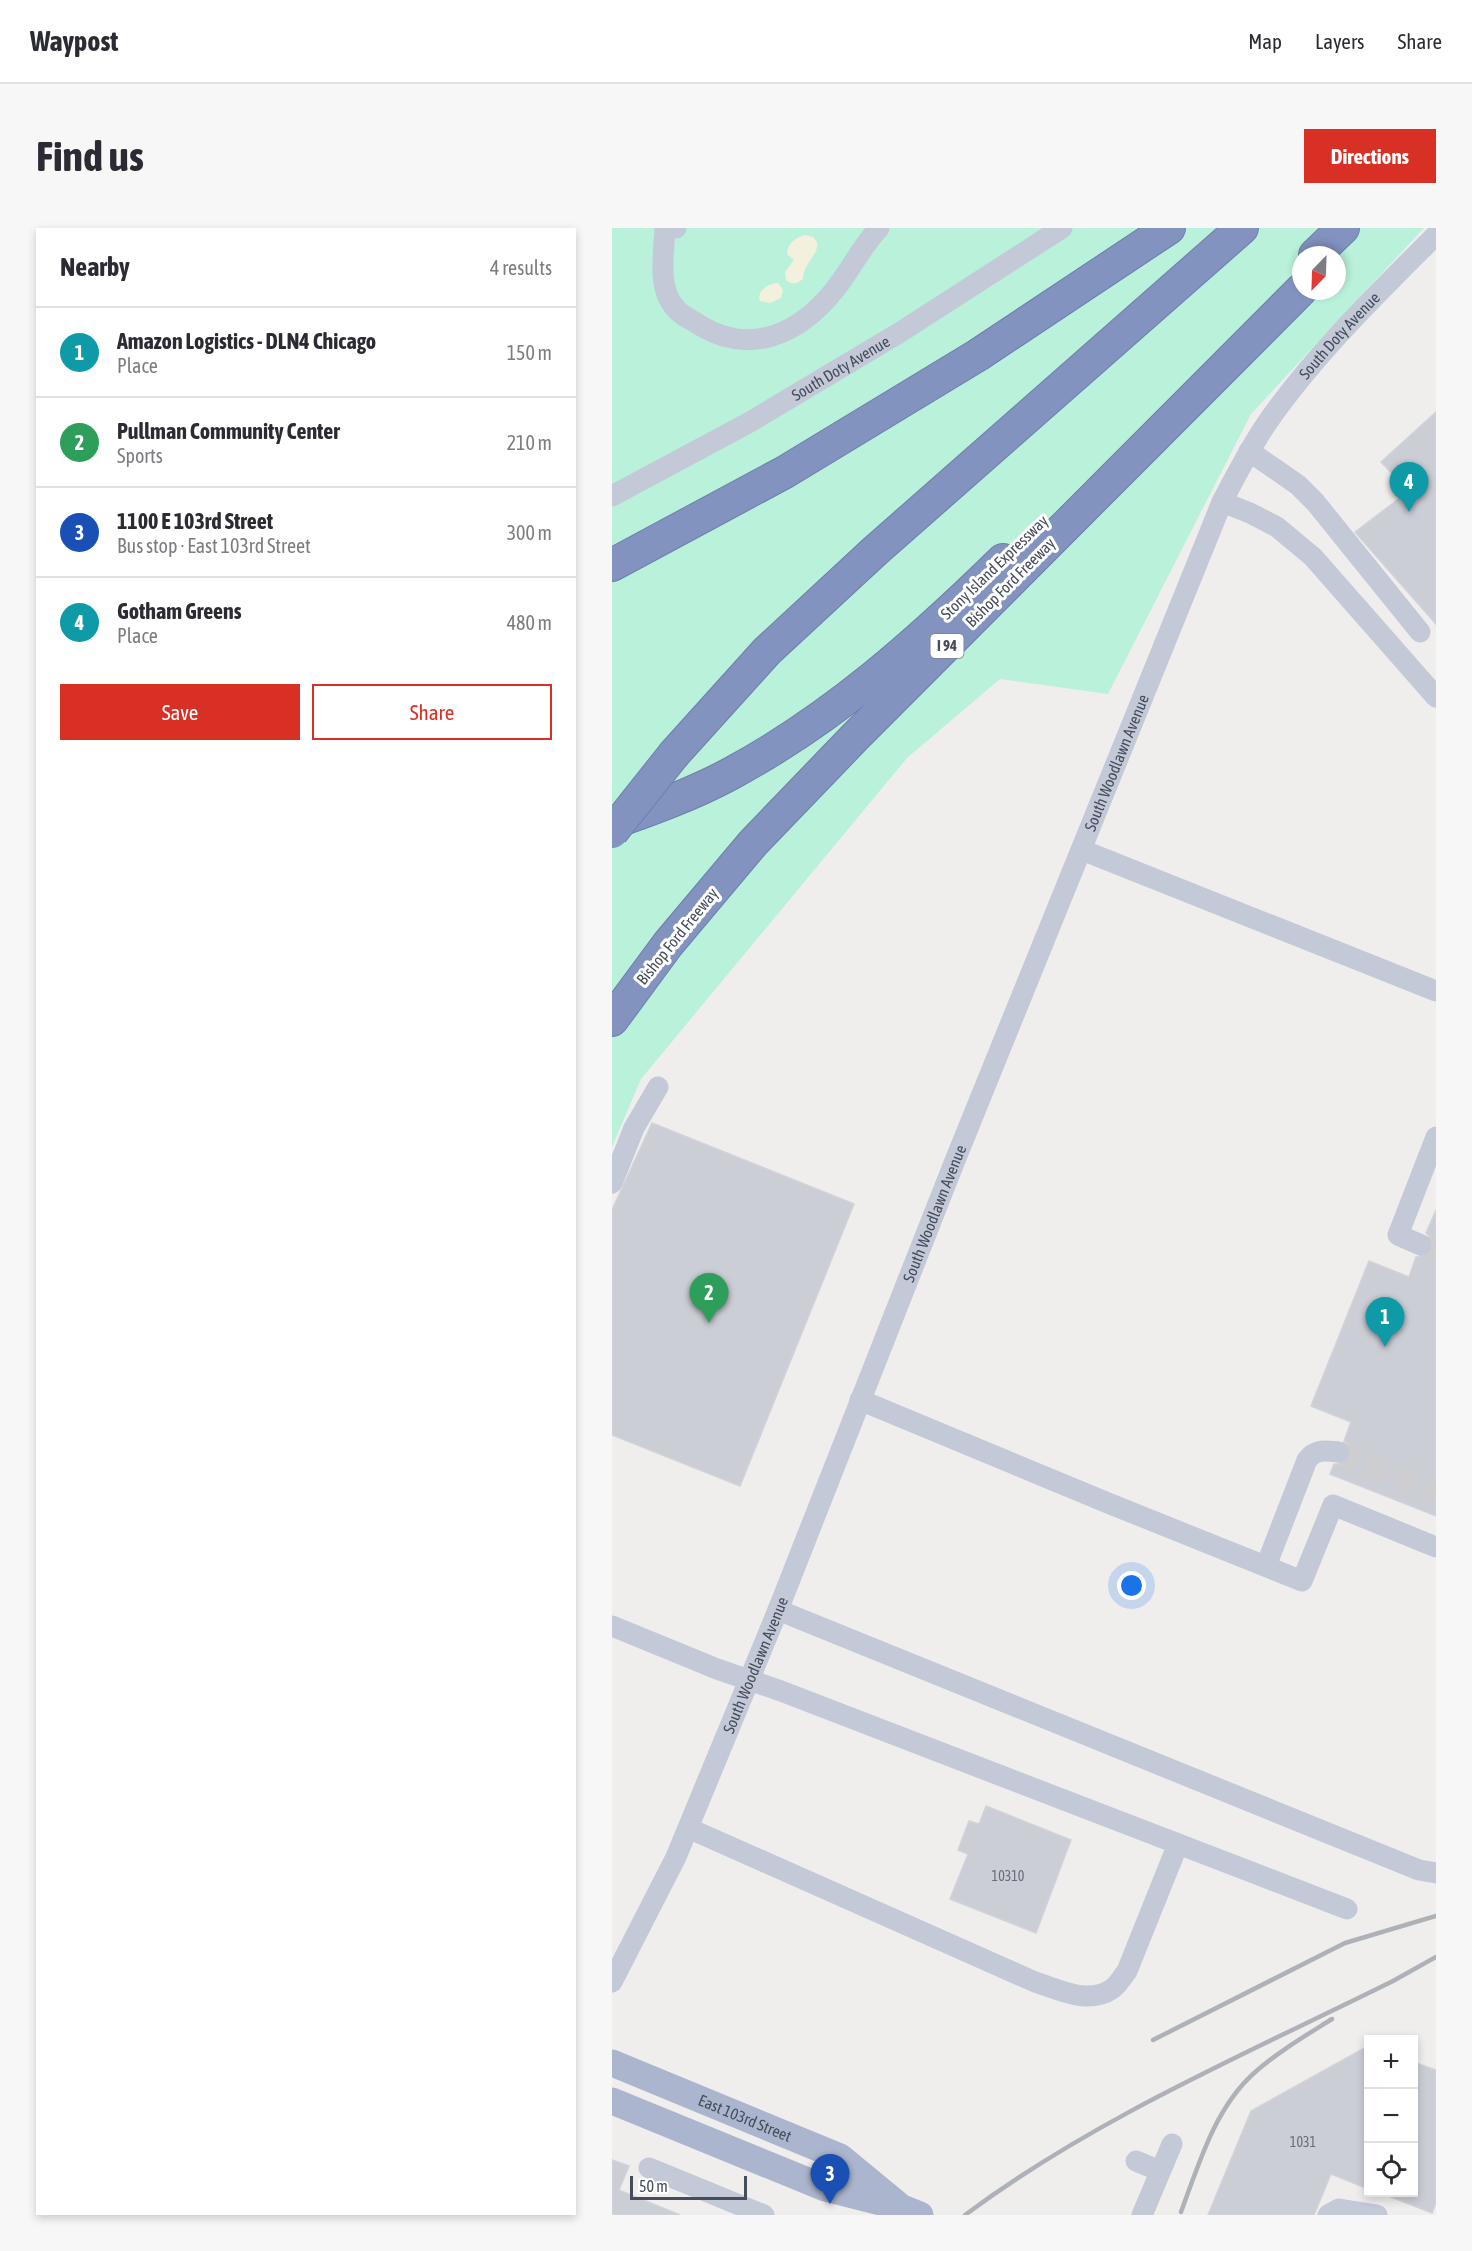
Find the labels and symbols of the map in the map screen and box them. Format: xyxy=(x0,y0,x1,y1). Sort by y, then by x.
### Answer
north arrow xyxy=(1292,246,1346,300)
street label: South Doty Avenue xyxy=(1295,288,1383,382)
street label: South Doty Avenue xyxy=(788,332,893,404)
pin: 4 xyxy=(1390,462,1428,512)
street label: Stony Island Expressway xyxy=(937,511,1052,623)
street label: Bishop Ford Freeway xyxy=(962,533,1059,631)
road number: I 94 xyxy=(930,634,964,658)
street label: South Woodlawn Avenue xyxy=(1081,692,1152,834)
street label: Bishop Ford Freeway xyxy=(633,884,722,988)
street label: South Woodlawn Avenue xyxy=(899,1142,969,1284)
pin: 2 xyxy=(690,1274,728,1323)
pin: 1 xyxy=(1366,1298,1404,1347)
your location xyxy=(1117,1571,1146,1600)
street label: South Woodlawn Avenue xyxy=(719,1594,791,1736)
house number: 10310 xyxy=(992,1868,1025,1884)
street label: East 103rd Street xyxy=(696,2091,795,2145)
house number: 1031 xyxy=(1290,2134,1316,2150)
pin: 3 xyxy=(810,2154,850,2204)
scale bar xyxy=(630,2173,747,2200)

